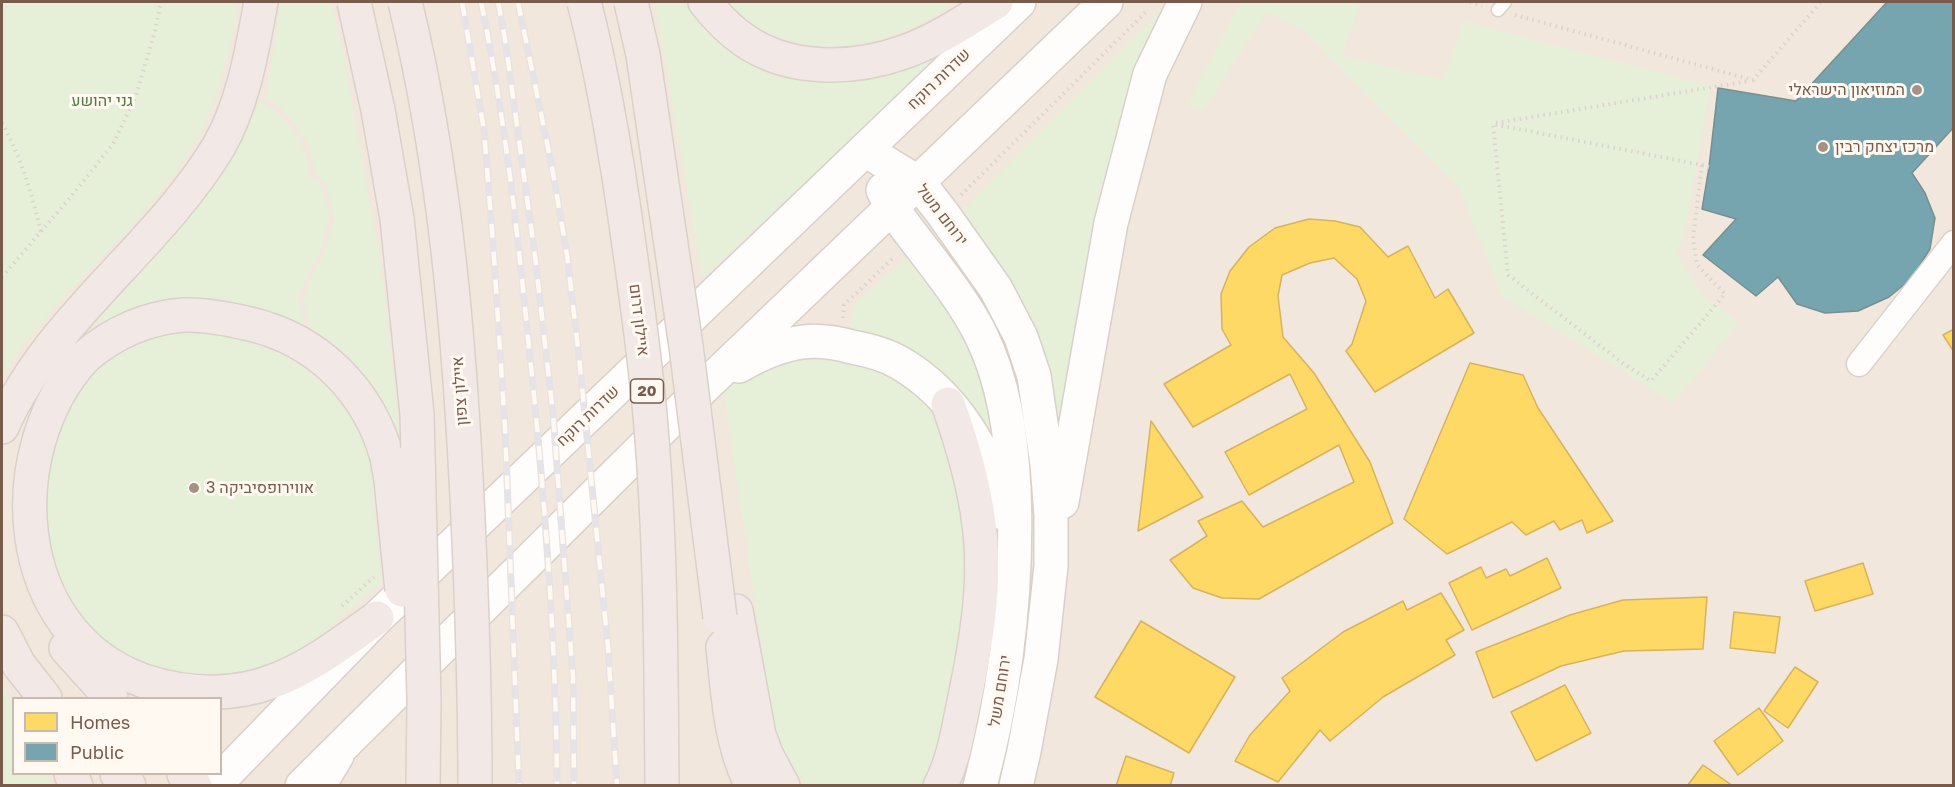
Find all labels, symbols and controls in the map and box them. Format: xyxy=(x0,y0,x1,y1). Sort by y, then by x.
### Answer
street label: שדרות רוקח xyxy=(904,44,974,114)
place label: המוזיאון הישראלי xyxy=(1789,80,1905,100)
marker: המוזיאון הישראלי xyxy=(1910,83,1924,97)
park label: גני יהושע xyxy=(71,91,133,111)
place label: מרכז יצחק רבין xyxy=(1835,137,1934,157)
marker: מרכז יצחק רבין xyxy=(1816,140,1830,154)
street label: ירוחם משל xyxy=(912,181,972,249)
street label: איילון דרום xyxy=(625,283,653,357)
street label: איילון צפון xyxy=(448,356,472,426)
road number: 20 xyxy=(630,379,664,403)
street label: שדרות רוקח xyxy=(553,381,623,451)
place label: אווירופסיביקה 3 xyxy=(206,478,314,498)
marker: אווירופסיביקה 3 xyxy=(187,481,201,495)
street label: ירוחם משל xyxy=(985,654,1015,728)
legend xyxy=(12,697,222,775)
text: Homes xyxy=(70,711,130,733)
text: Public xyxy=(70,741,124,763)

